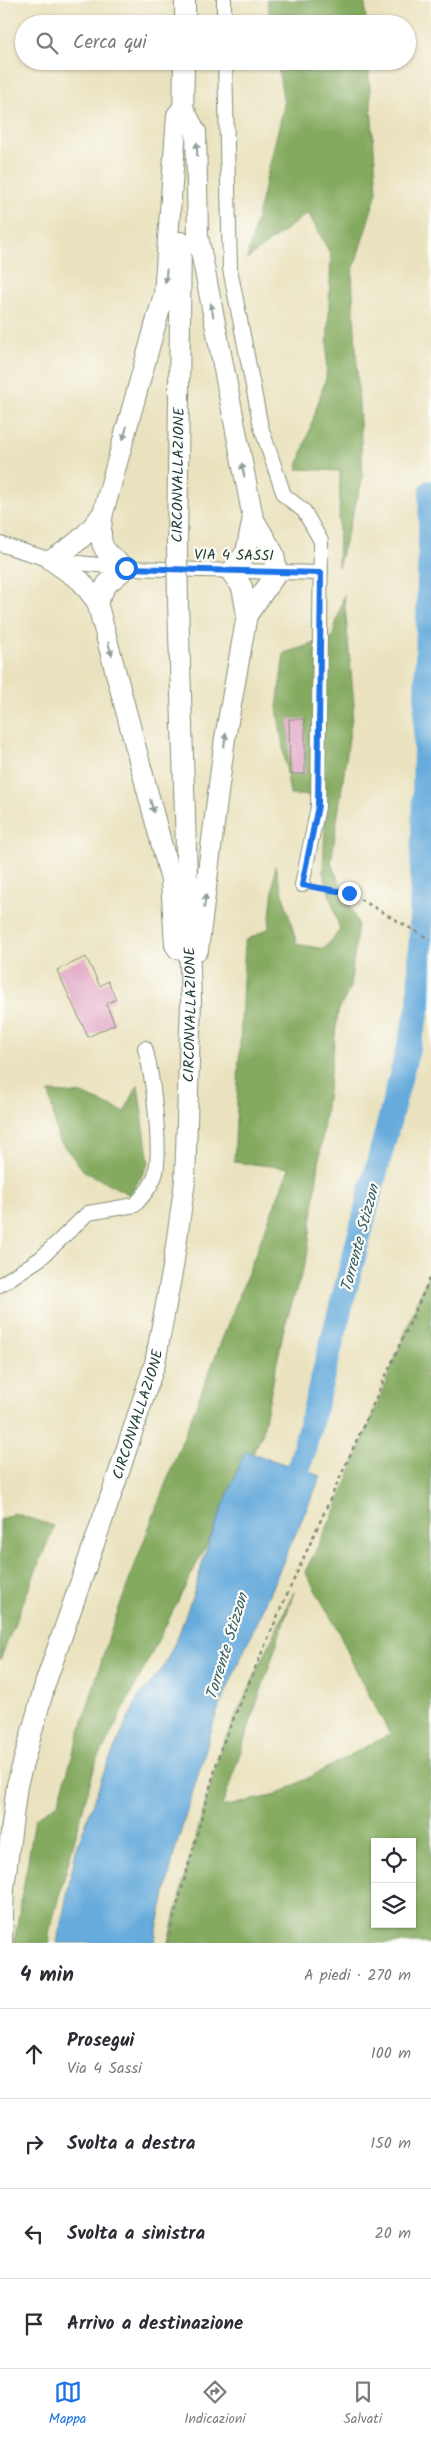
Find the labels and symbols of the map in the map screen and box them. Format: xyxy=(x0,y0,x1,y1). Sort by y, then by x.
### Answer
one-way arrow xyxy=(193,141,201,157)
one-way arrow xyxy=(161,269,169,285)
one-way arrow xyxy=(208,302,216,318)
street label: CIRCONVALLAZIONE xyxy=(166,406,192,543)
one-way arrow xyxy=(121,426,129,441)
one-way arrow xyxy=(239,462,247,478)
street label: VIA 4 SASSI xyxy=(194,543,274,569)
route start xyxy=(115,557,138,580)
one-way arrow xyxy=(106,641,114,657)
one-way arrow xyxy=(221,732,229,748)
one-way arrow xyxy=(148,799,156,814)
route end xyxy=(338,882,361,905)
one-way arrow xyxy=(201,893,209,909)
street label: CIRCONVALLAZIONE xyxy=(177,945,204,1083)
water label: Torrente Stizzon xyxy=(334,1180,387,1295)
street label: CIRCONVALLAZIONE xyxy=(106,1346,171,1483)
water label: Torrente Stizzon xyxy=(199,1589,256,1703)

